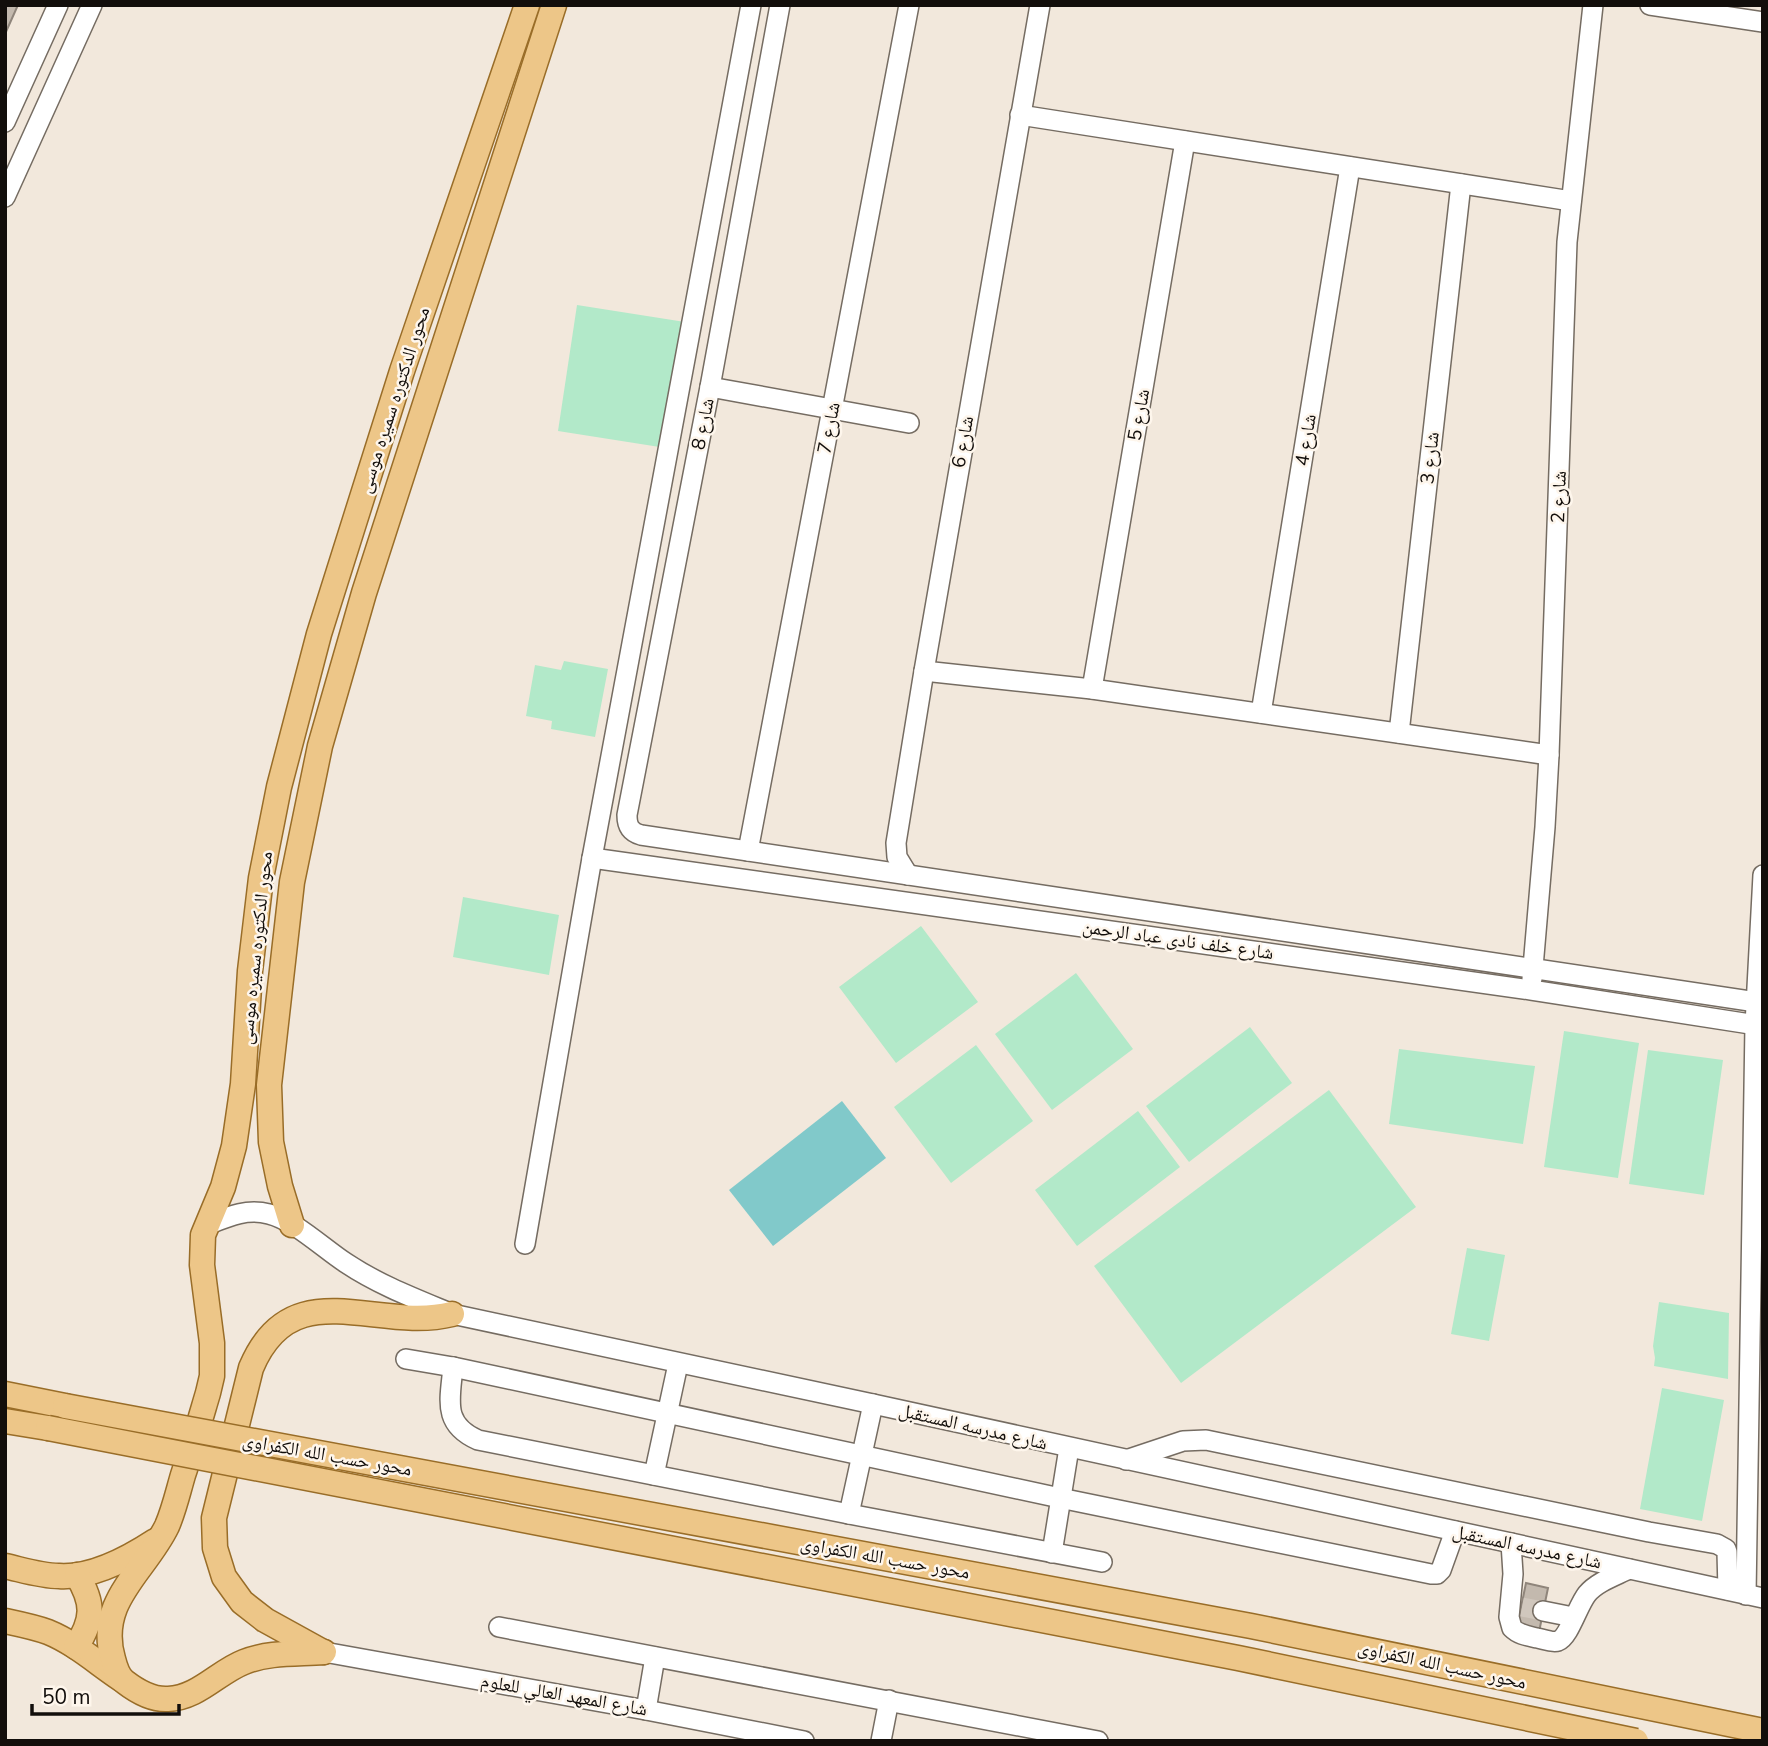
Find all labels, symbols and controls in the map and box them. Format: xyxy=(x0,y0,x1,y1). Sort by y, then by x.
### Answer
street label: محور الدكتوره سميره موسى xyxy=(352,304,436,496)
street label: شارع 5 xyxy=(1122,387,1156,443)
street label: شارع 8 xyxy=(685,396,721,452)
street label: شارع 7 xyxy=(811,400,847,456)
street label: شارع 4 xyxy=(1289,412,1323,468)
street label: شارع 6 xyxy=(946,414,980,470)
street label: شارع 3 xyxy=(1414,431,1446,485)
street label: شارع 2 xyxy=(1545,470,1573,524)
street label: محور الدكتوره سميره موسى xyxy=(233,850,279,1046)
street label: شارع خلف نادى عباد الرحمن xyxy=(1081,914,1275,966)
street label: شارع مدرسه المستقبل xyxy=(896,1397,1050,1457)
street label: محور حسب الله الكفراوى xyxy=(240,1427,414,1483)
street label: شارع مدرسه المستقبل xyxy=(1450,1518,1604,1576)
street label: محور حسب الله الكفراوى xyxy=(798,1530,972,1586)
street label: محور حسب الله الكفراوى xyxy=(1355,1634,1529,1696)
street label: شارع المعهد العالي للعلوم xyxy=(478,1668,649,1724)
scale bar xyxy=(32,1672,178,1716)
text: 50 m xyxy=(42,1683,91,1711)

